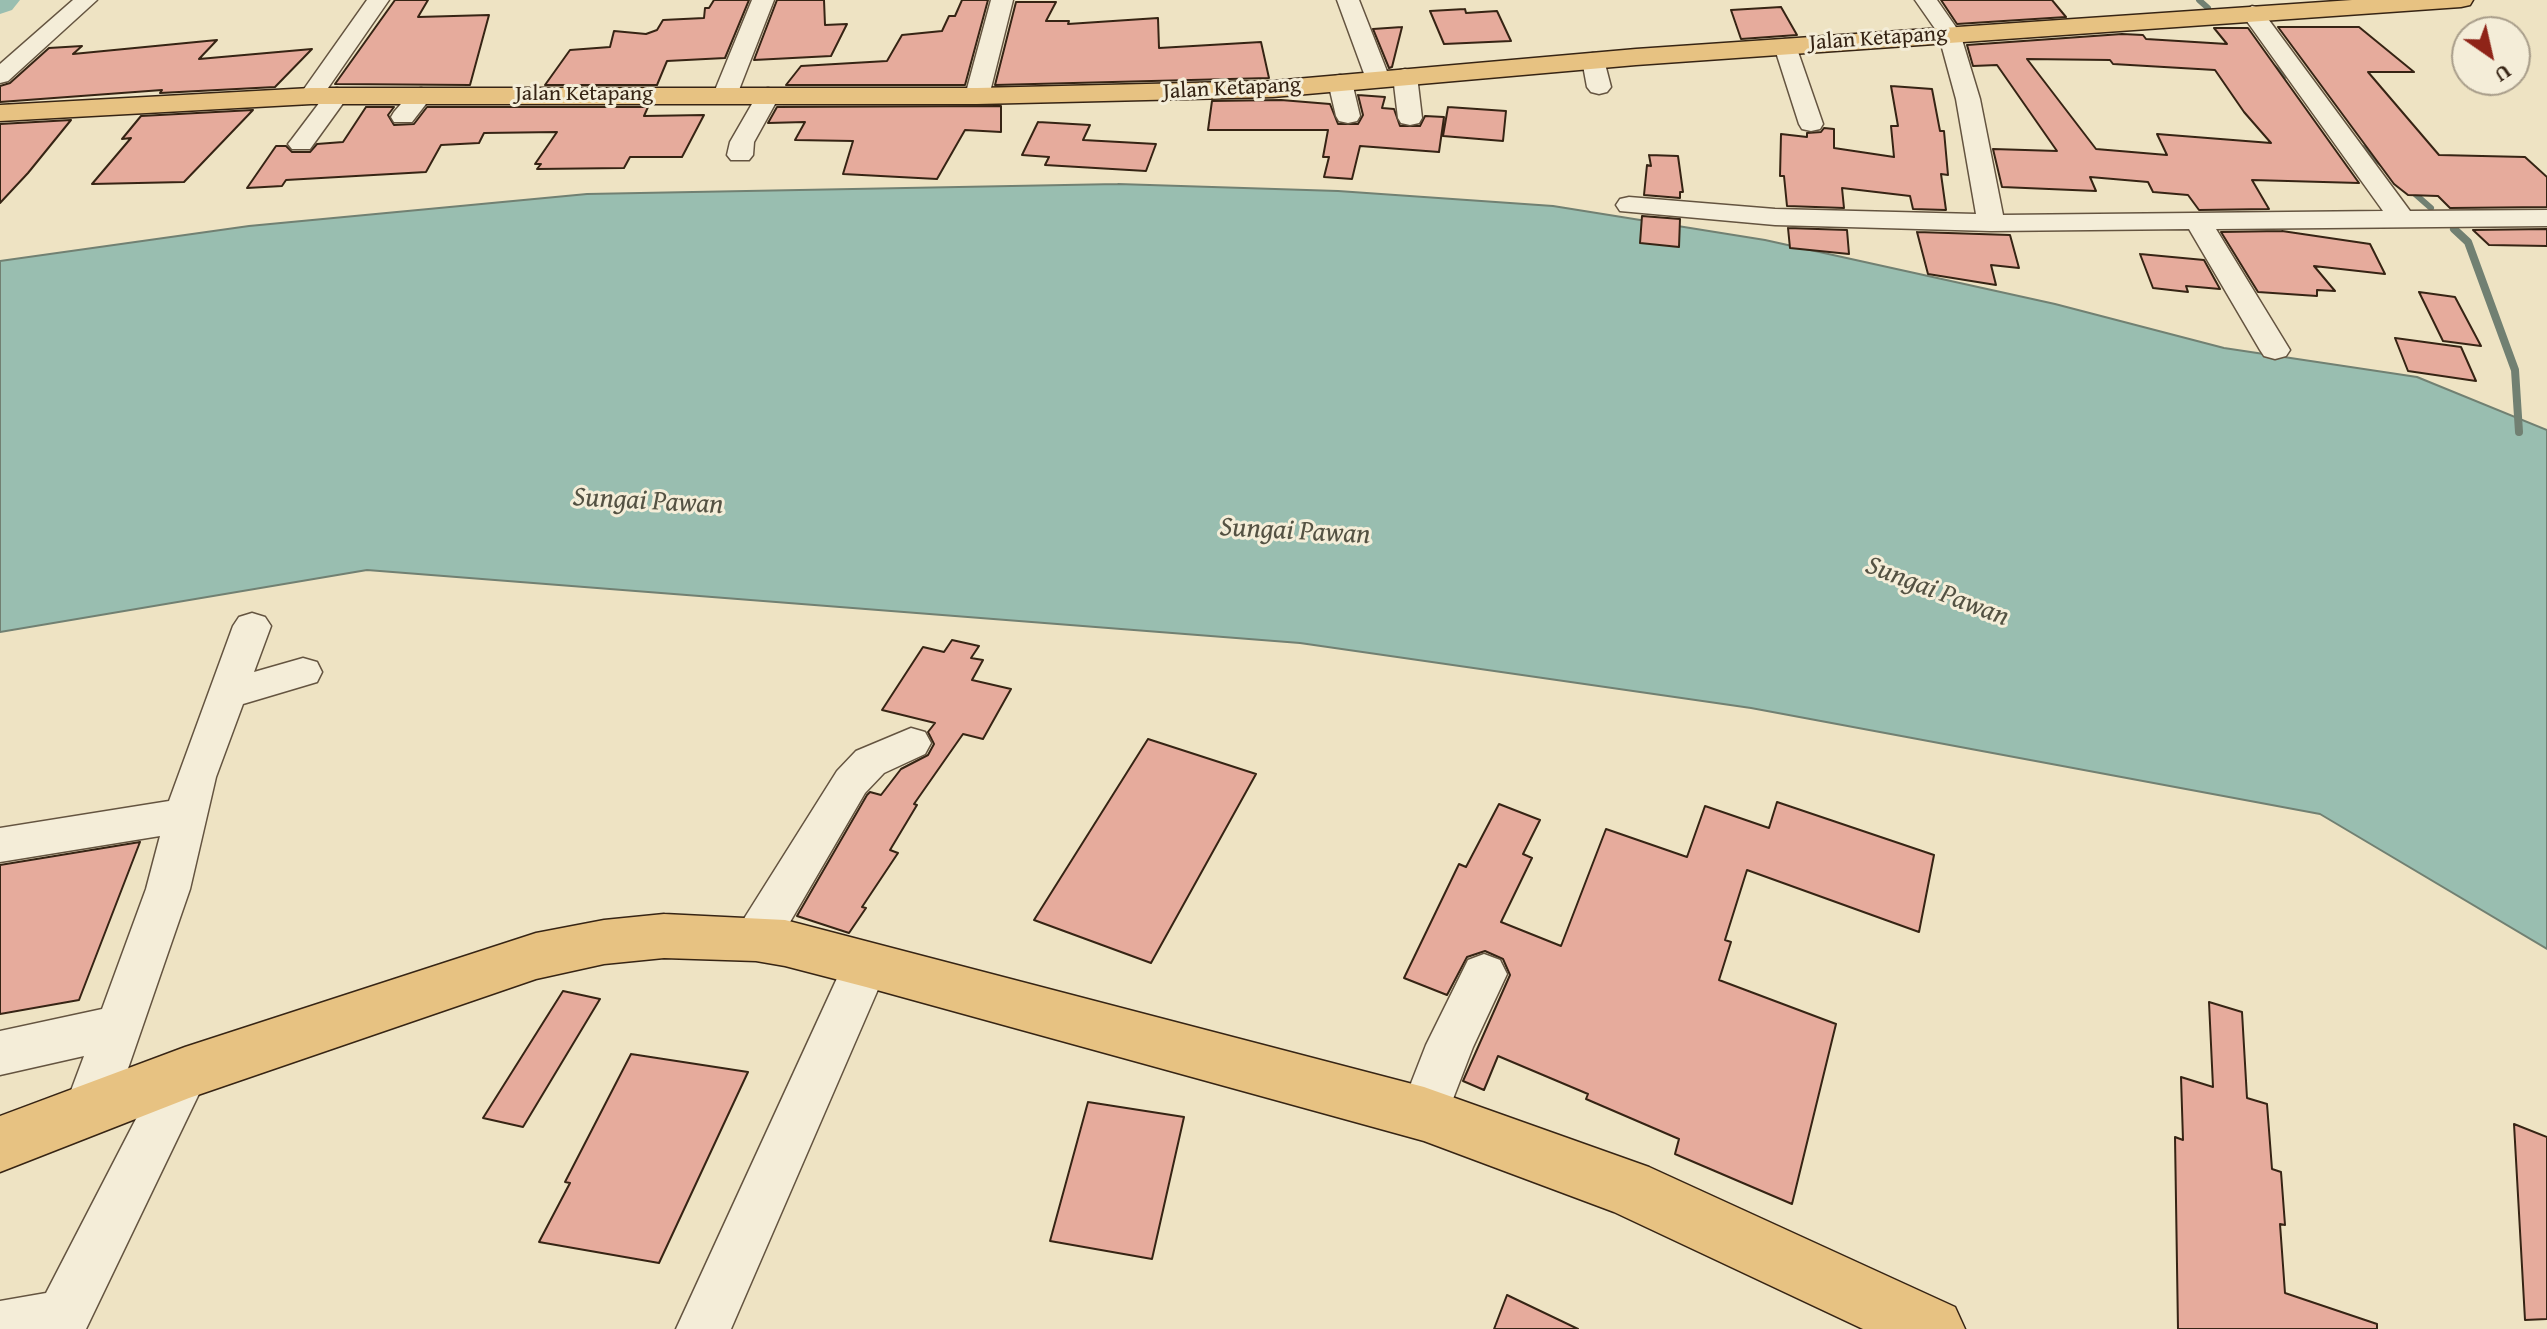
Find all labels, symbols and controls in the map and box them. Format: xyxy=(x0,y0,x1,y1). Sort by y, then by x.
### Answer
north arrow xyxy=(2451,16,2531,96)
street label: Jalan Ketapang xyxy=(1808,21,1948,57)
text: U xyxy=(2488,57,2518,92)
street label: Jalan Ketapang xyxy=(1162,72,1302,106)
street label: Jalan Ketapang xyxy=(515,81,653,107)
water label: Sungai Pawan xyxy=(572,481,724,523)
water label: Sungai Pawan xyxy=(1219,511,1371,553)
water label: Sungai Pawan xyxy=(1861,549,2013,635)

